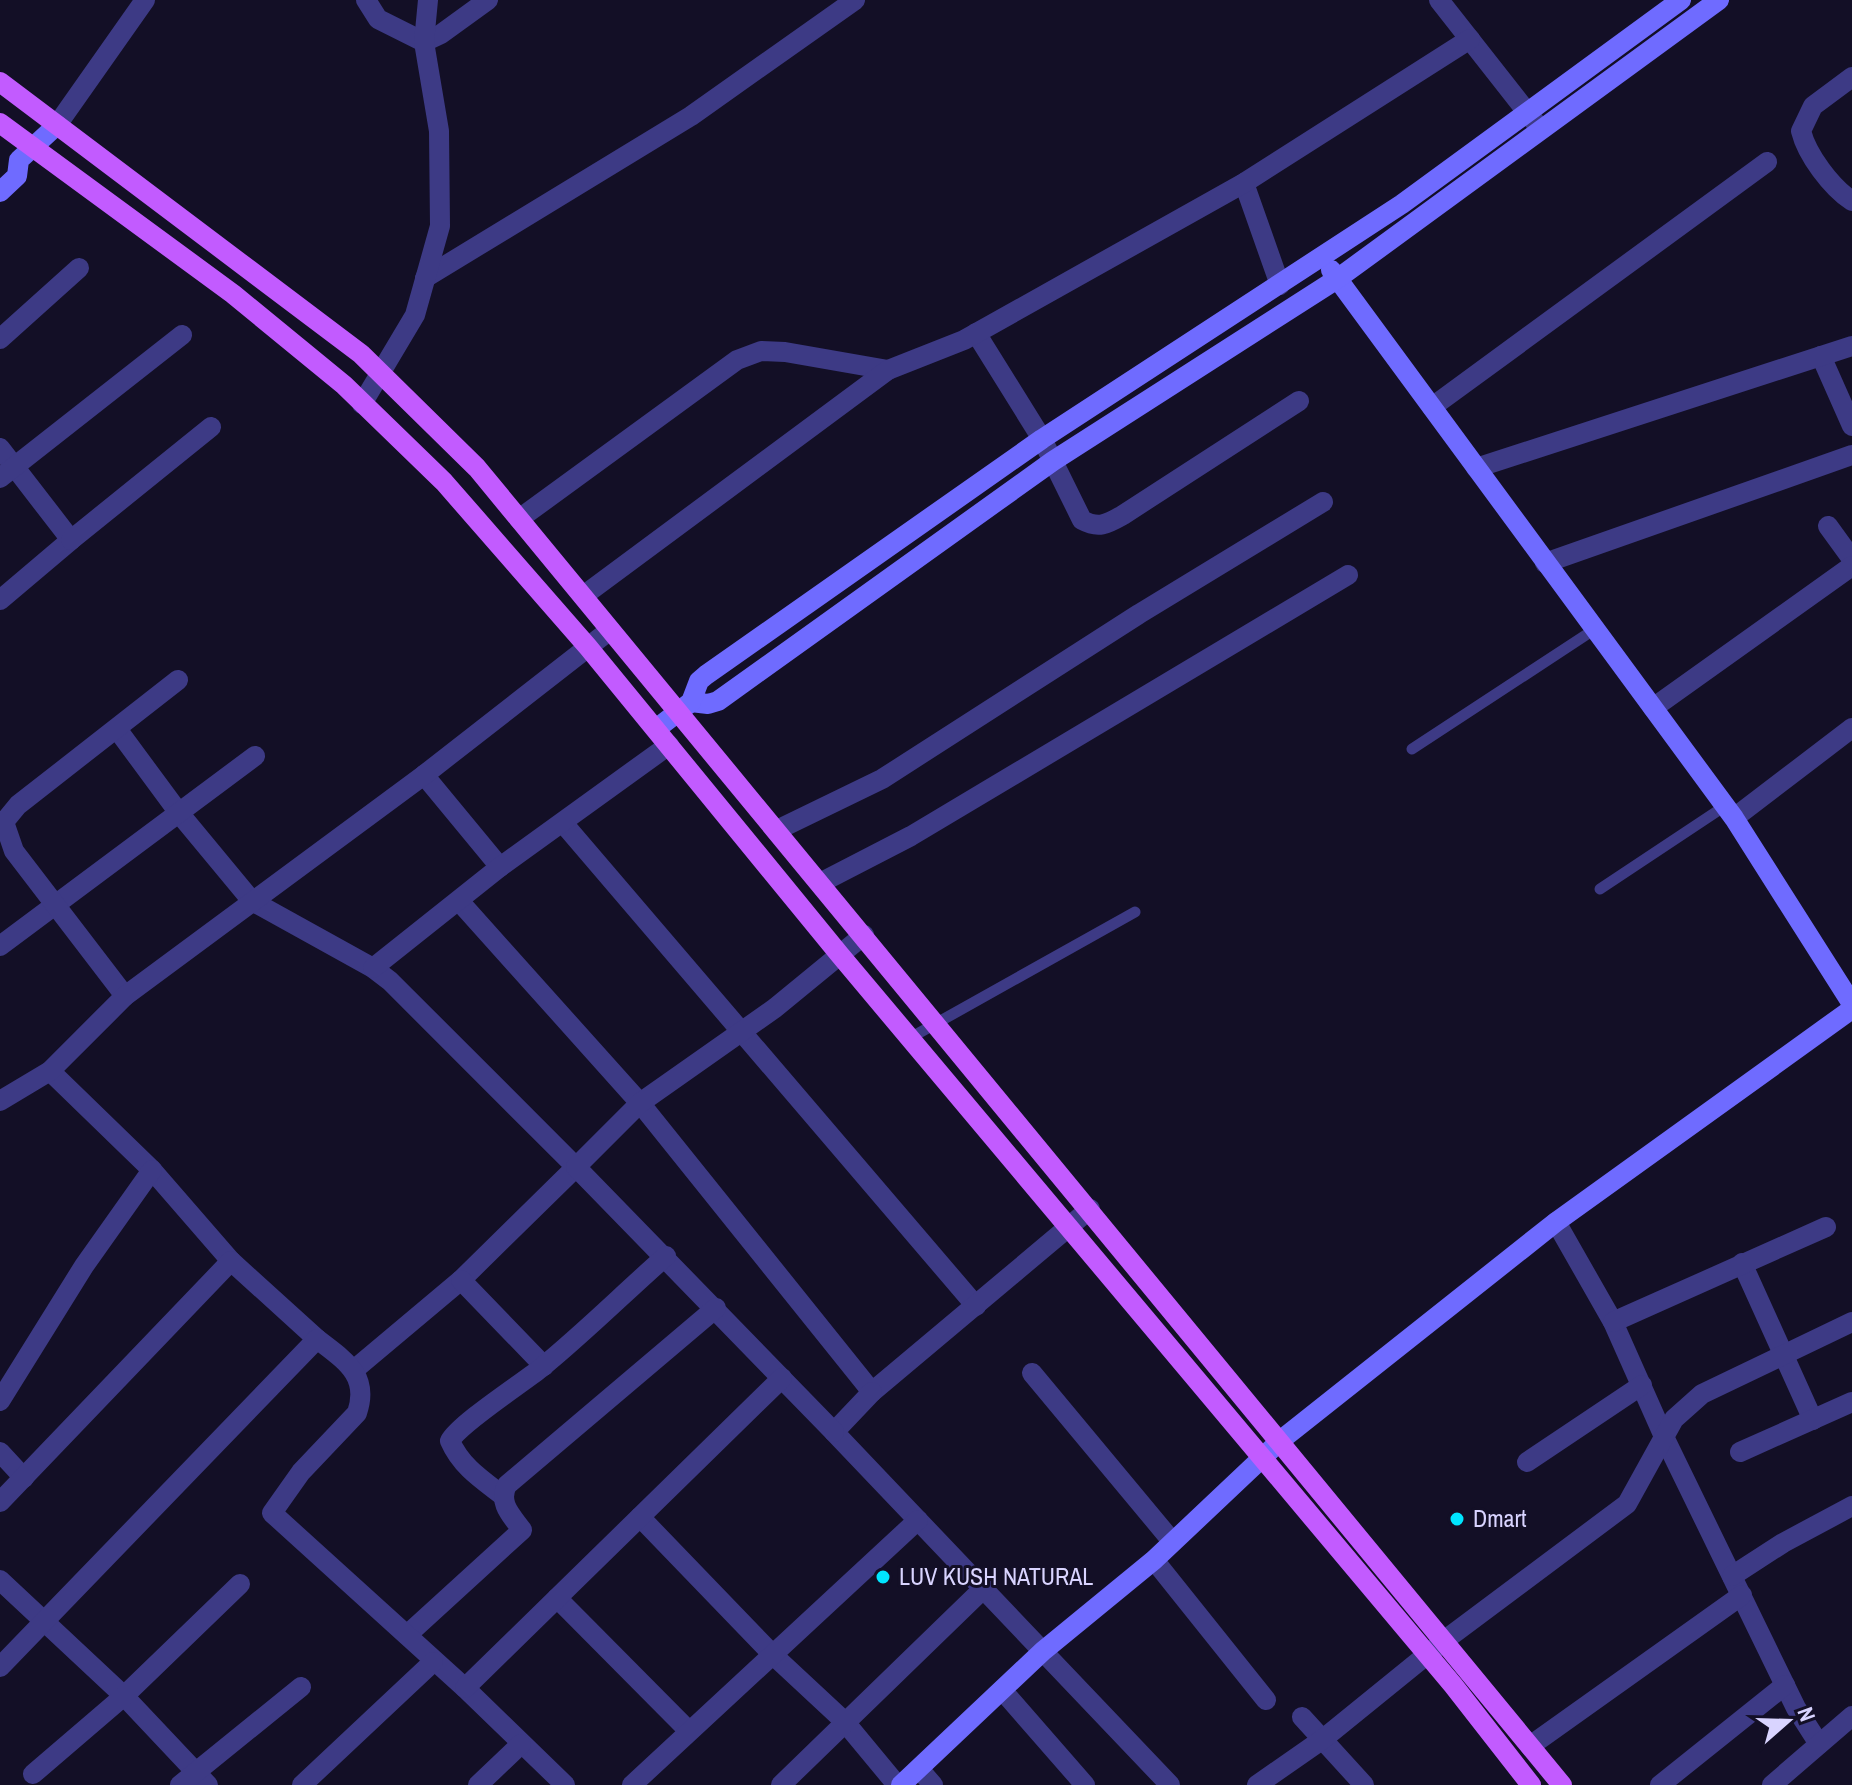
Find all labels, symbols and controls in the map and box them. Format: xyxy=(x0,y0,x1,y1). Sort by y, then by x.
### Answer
place label: Dmart xyxy=(1473,1502,1527,1534)
marker: Dmart xyxy=(1448,1510,1466,1528)
place label: LUV KUSH NATURAL xyxy=(899,1560,1093,1592)
marker: LUV KUSH NATURAL xyxy=(874,1568,892,1586)
north arrow xyxy=(1748,1681,1828,1761)
text: N xyxy=(1790,1703,1823,1725)

